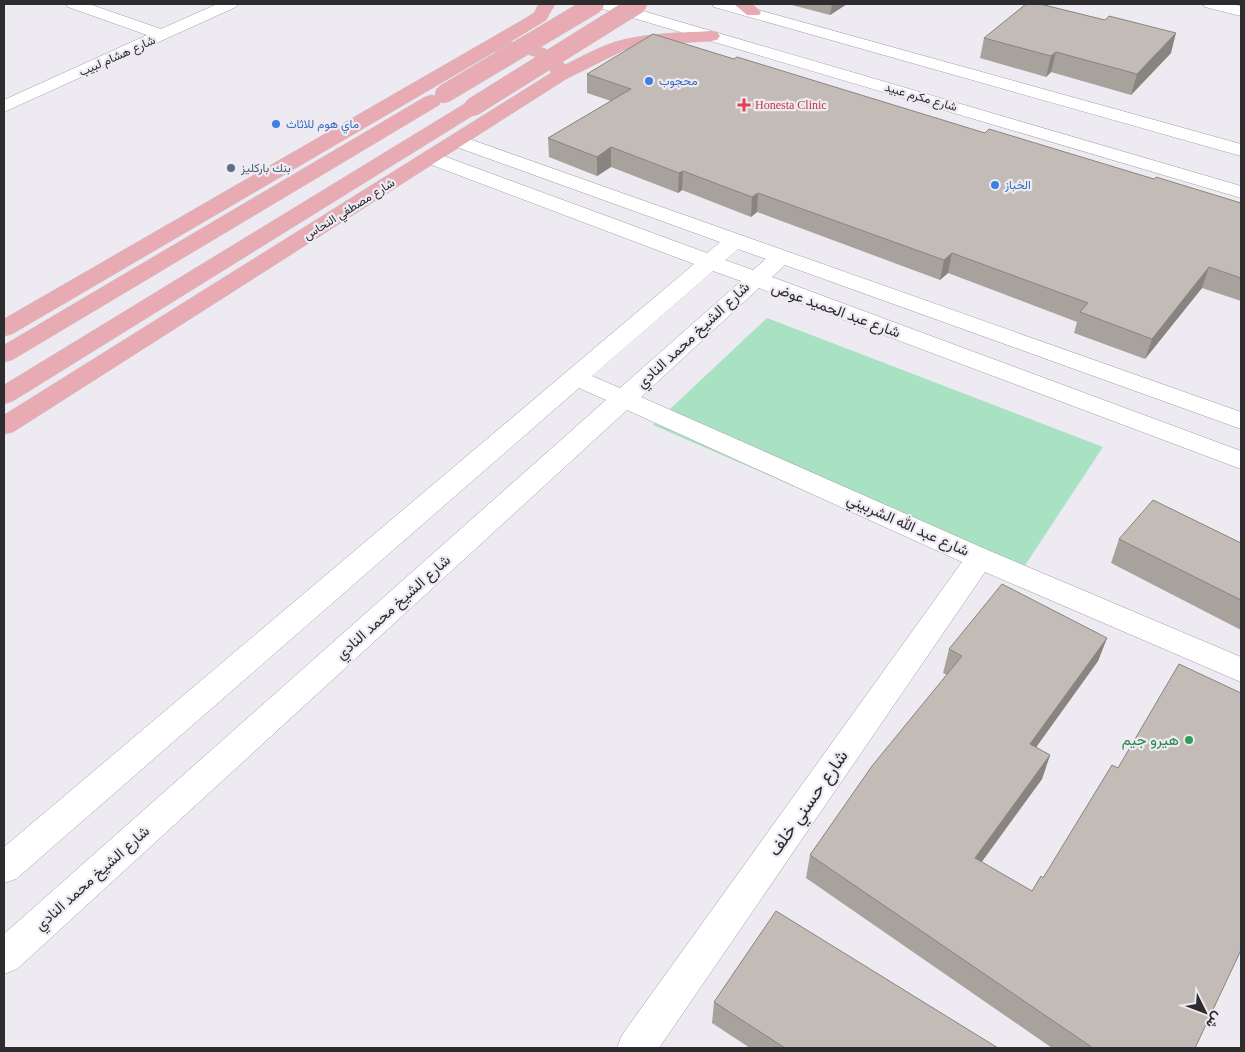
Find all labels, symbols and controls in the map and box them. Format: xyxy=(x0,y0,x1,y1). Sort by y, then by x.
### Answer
street label: شارع هشام لبيب xyxy=(77,33,158,81)
place label: محجوب xyxy=(659,74,698,89)
marker: محجوب xyxy=(643,75,655,87)
street label: شارع مكرم عبيد xyxy=(883,80,959,116)
marker: Honesta Clinic xyxy=(737,98,751,112)
place label: Honesta Clinic xyxy=(755,98,827,112)
place label: ماي هوم للاثاث xyxy=(286,117,359,134)
marker: ماي هوم للاثاث xyxy=(270,118,282,130)
place label: بنك باركليز xyxy=(240,161,291,176)
marker: بنك باركليز xyxy=(225,162,237,174)
street label: شارع مصطفي النحاس xyxy=(301,175,399,245)
place label: الخباز xyxy=(1004,178,1031,193)
marker: الخباز xyxy=(989,179,1001,191)
street label: شارع الشيخ محمد النادي xyxy=(633,279,756,395)
street label: شارع عبد الحميد عوض xyxy=(768,279,903,344)
street label: شارع عبد الله الشربيني xyxy=(842,490,972,564)
street label: شارع الشيخ محمد النادي xyxy=(333,551,457,666)
place label: هيرو جيم xyxy=(1122,732,1179,750)
marker: هيرو جيم xyxy=(1183,734,1195,746)
street label: شارع حسني خلف xyxy=(764,746,856,863)
street label: شارع الشيخ محمد النادي xyxy=(32,822,156,937)
north arrow xyxy=(1180,987,1230,1037)
text: ش xyxy=(1202,1008,1225,1032)

